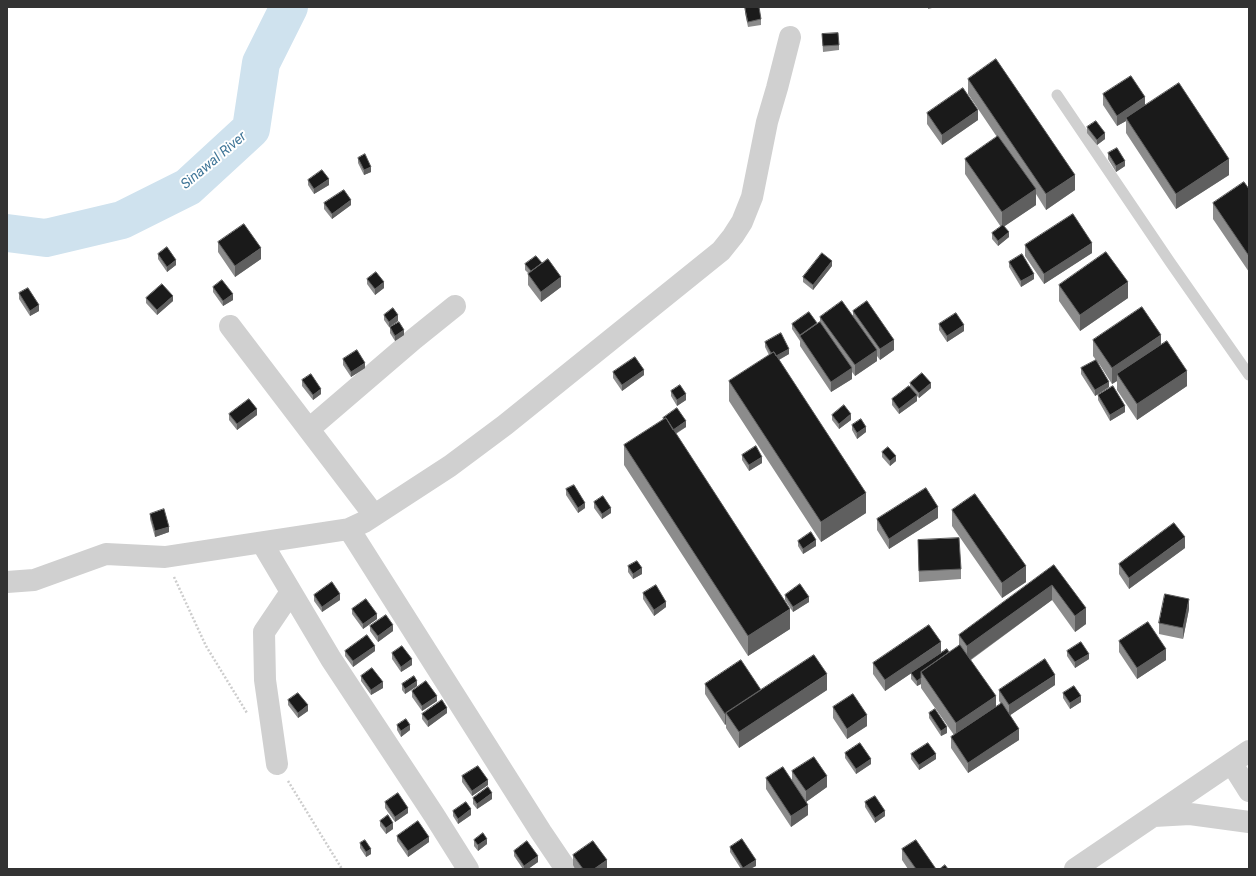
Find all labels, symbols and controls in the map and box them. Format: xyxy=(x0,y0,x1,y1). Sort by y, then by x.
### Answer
water label: Sinawal River xyxy=(178,129,250,193)

